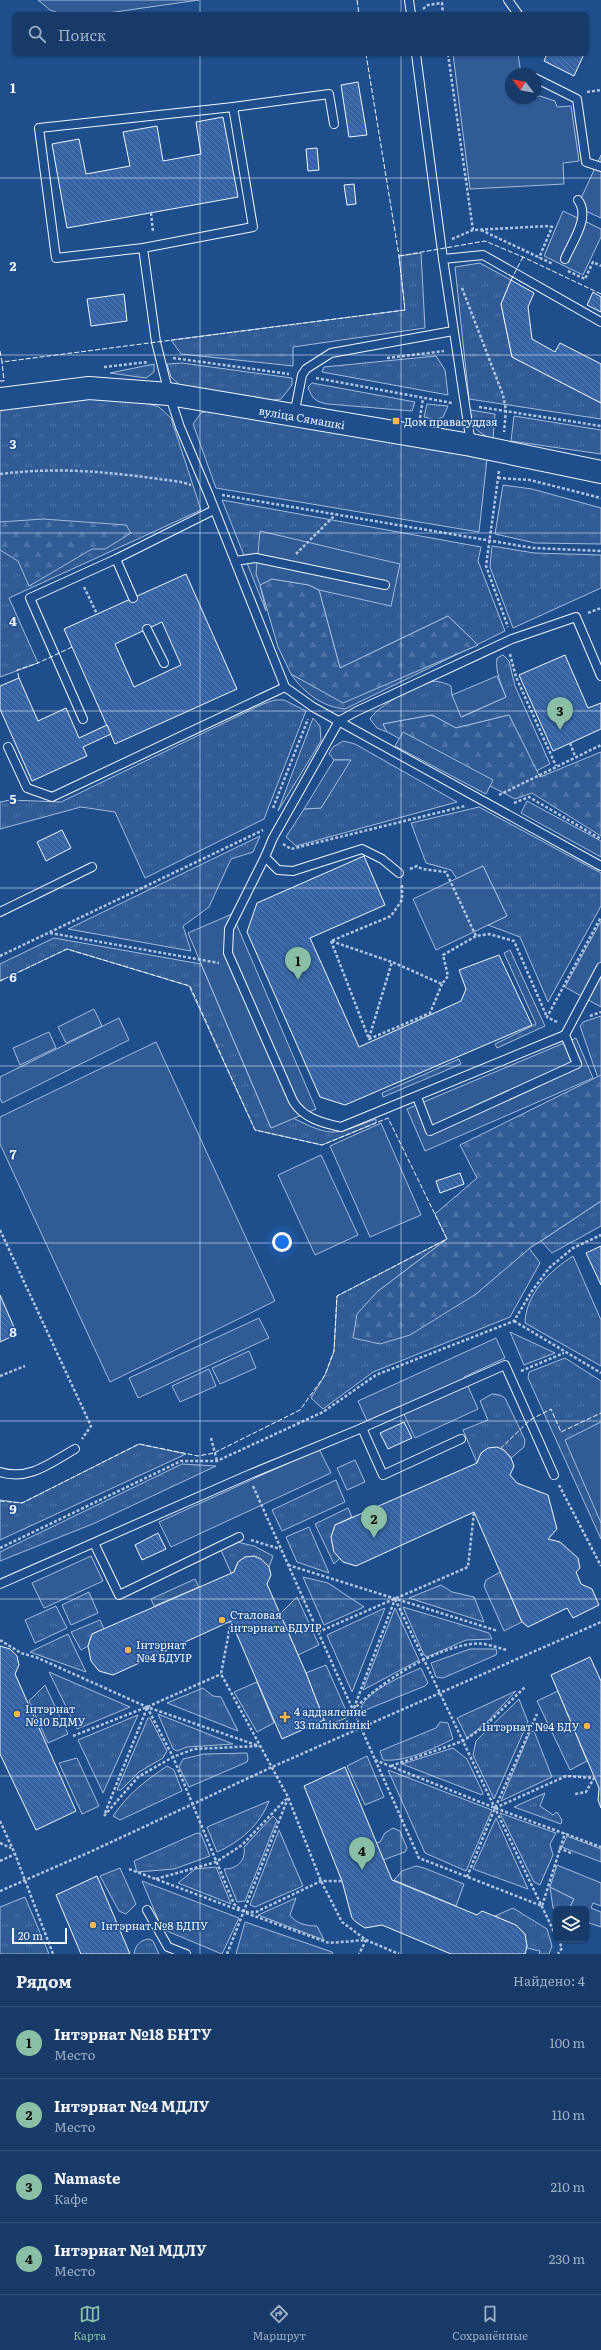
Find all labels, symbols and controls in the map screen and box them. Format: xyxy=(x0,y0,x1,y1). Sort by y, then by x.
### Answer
search box xyxy=(12,12,589,56)
icon: search xyxy=(26,23,48,45)
text: Поиск xyxy=(58,23,106,46)
north arrow xyxy=(505,68,541,104)
text: 1 xyxy=(10,78,16,97)
text: 2 xyxy=(10,256,17,275)
street label: вуліца Сямашкі xyxy=(258,402,347,433)
place label: Дом правасуддзя xyxy=(404,413,498,429)
marker: Дом правасуддзя xyxy=(391,416,401,426)
text: 3 xyxy=(9,434,17,453)
text: 4 xyxy=(9,611,17,630)
pin: 3 xyxy=(547,697,573,730)
text: 5 xyxy=(9,789,17,808)
pin: 1 xyxy=(285,947,311,980)
text: 6 xyxy=(9,967,17,986)
text: 7 xyxy=(9,1144,17,1163)
your location xyxy=(272,1232,292,1252)
text: 8 xyxy=(9,1322,17,1341)
text: 9 xyxy=(9,1499,17,1518)
pin: 2 xyxy=(361,1505,387,1538)
place label: Сталовая інтэрната БДУІР xyxy=(230,1606,322,1635)
marker: Сталовая інтэрната БДУІР xyxy=(217,1615,227,1625)
place label: Інтэрнат №4 БДУІР xyxy=(136,1636,192,1665)
marker: Інтэрнат №4 БДУІР xyxy=(123,1645,133,1655)
place label: Інтэрнат №10 БДМУ xyxy=(25,1700,86,1729)
place label: 4 аддзяленне 33 паліклінікі xyxy=(294,1703,370,1732)
marker: Інтэрнат №10 БДМУ xyxy=(12,1709,22,1719)
marker: 4 аддзяленне 33 паліклінікі xyxy=(279,1711,291,1723)
place label: Інтэрнат №4 БДУ xyxy=(482,1718,580,1734)
marker: Інтэрнат №4 БДУ xyxy=(582,1721,592,1731)
pin: 4 xyxy=(349,1837,375,1870)
map controls xyxy=(553,1906,589,1942)
button: layers xyxy=(553,1906,589,1942)
place label: Інтэрнат №8 БДПУ xyxy=(101,1917,208,1933)
marker: Інтэрнат №8 БДПУ xyxy=(88,1920,98,1930)
scale bar xyxy=(12,1926,67,1945)
text: 20 m xyxy=(18,1927,43,1943)
text: Рядом xyxy=(16,1968,72,1993)
text: Найдено: 4 xyxy=(513,1971,585,1990)
text: Інтэрнат №18 БНТУ xyxy=(54,2022,211,2045)
text: 1 xyxy=(26,2033,32,2052)
text: 100 m xyxy=(549,2033,585,2052)
text: Место xyxy=(54,2045,95,2064)
text: Інтэрнат №4 МДЛУ xyxy=(54,2094,209,2117)
text: 2 xyxy=(26,2105,32,2124)
text: 110 m xyxy=(552,2105,585,2124)
text: Место xyxy=(54,2117,95,2136)
text: Namaste xyxy=(54,2166,120,2189)
text: 3 xyxy=(25,2177,33,2196)
text: 210 m xyxy=(550,2177,585,2196)
text: Кафе xyxy=(54,2189,88,2208)
text: Інтэрнат №1 МДЛУ xyxy=(54,2238,206,2261)
text: 4 xyxy=(25,2249,33,2268)
text: 230 m xyxy=(549,2249,585,2268)
text: Место xyxy=(54,2261,95,2280)
tab: Карта xyxy=(73,2303,106,2343)
tab: Маршрут xyxy=(252,2303,306,2343)
tab: Сохранённые xyxy=(452,2303,528,2343)

